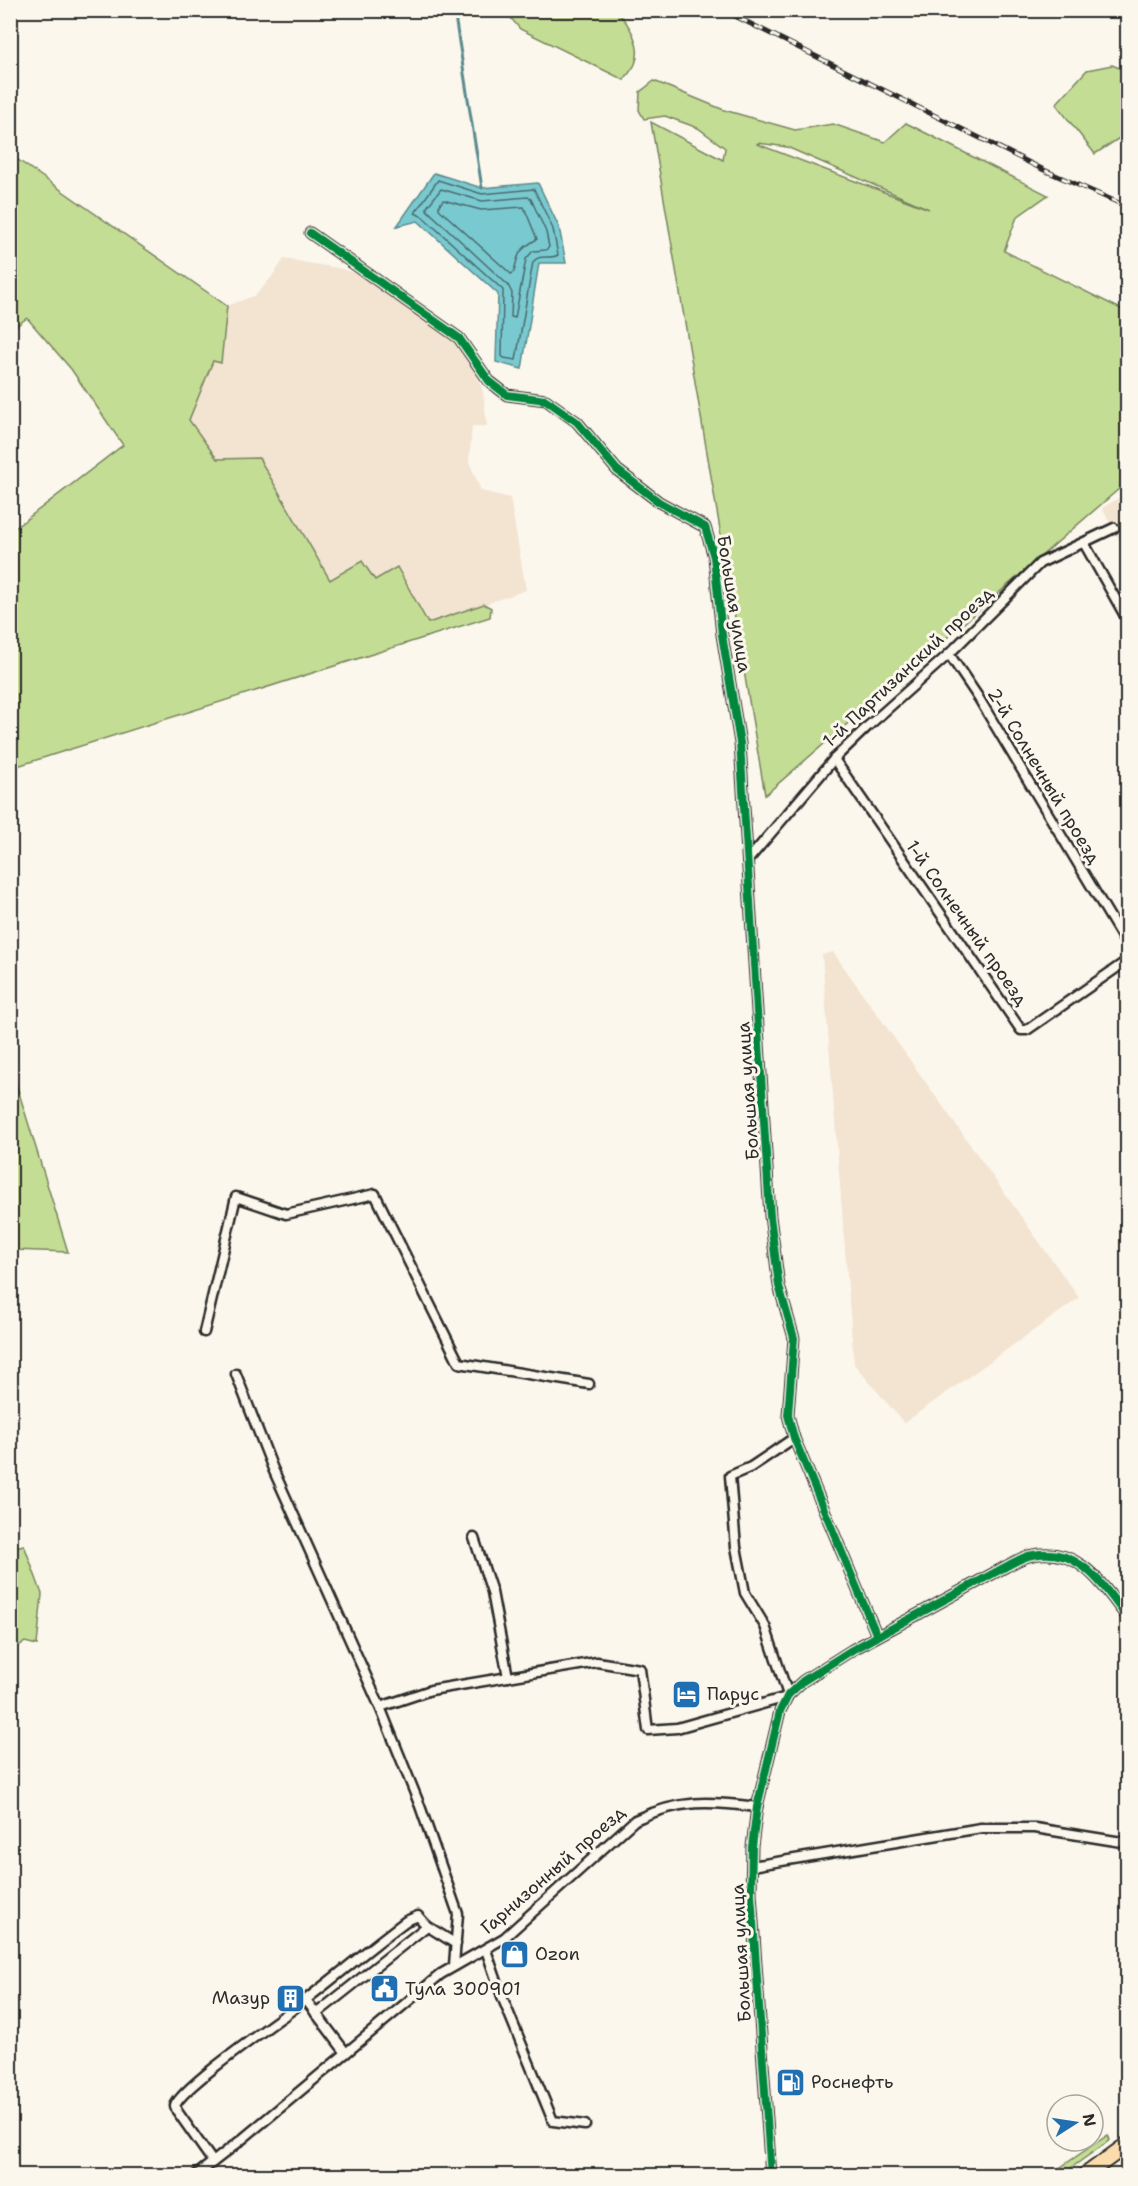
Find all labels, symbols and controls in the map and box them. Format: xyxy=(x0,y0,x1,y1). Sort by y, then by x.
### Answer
street label: Большая улица xyxy=(711,534,757,674)
street label: 1-й Партизанский проезд xyxy=(817,581,999,753)
street label: 2-й Солнечный проезд xyxy=(982,684,1106,869)
street label: 1-й Солнечный проезд xyxy=(901,835,1034,1011)
street label: Большая улица xyxy=(731,1021,765,1161)
hotel icon: Парус xyxy=(670,1678,702,1710)
place label: Парус xyxy=(707,1682,759,1706)
street label: Гарнизонный проезд xyxy=(476,1800,631,1939)
street label: Большая улица xyxy=(725,1883,757,2023)
shop icon: Ozon xyxy=(498,1938,530,1970)
place label: Ozon xyxy=(535,1942,580,1966)
public building icon: Тула 300901 xyxy=(368,1973,400,2005)
place label: Тула 300901 xyxy=(405,1977,521,2001)
building icon: Мазур xyxy=(275,1982,307,2014)
place label: Мазур xyxy=(212,1986,270,2010)
fuel station icon: Роснефть xyxy=(774,2066,806,2098)
place label: Роснефть xyxy=(811,2070,893,2094)
north arrow xyxy=(1045,2093,1105,2153)
text: N xyxy=(1078,2112,1101,2128)

